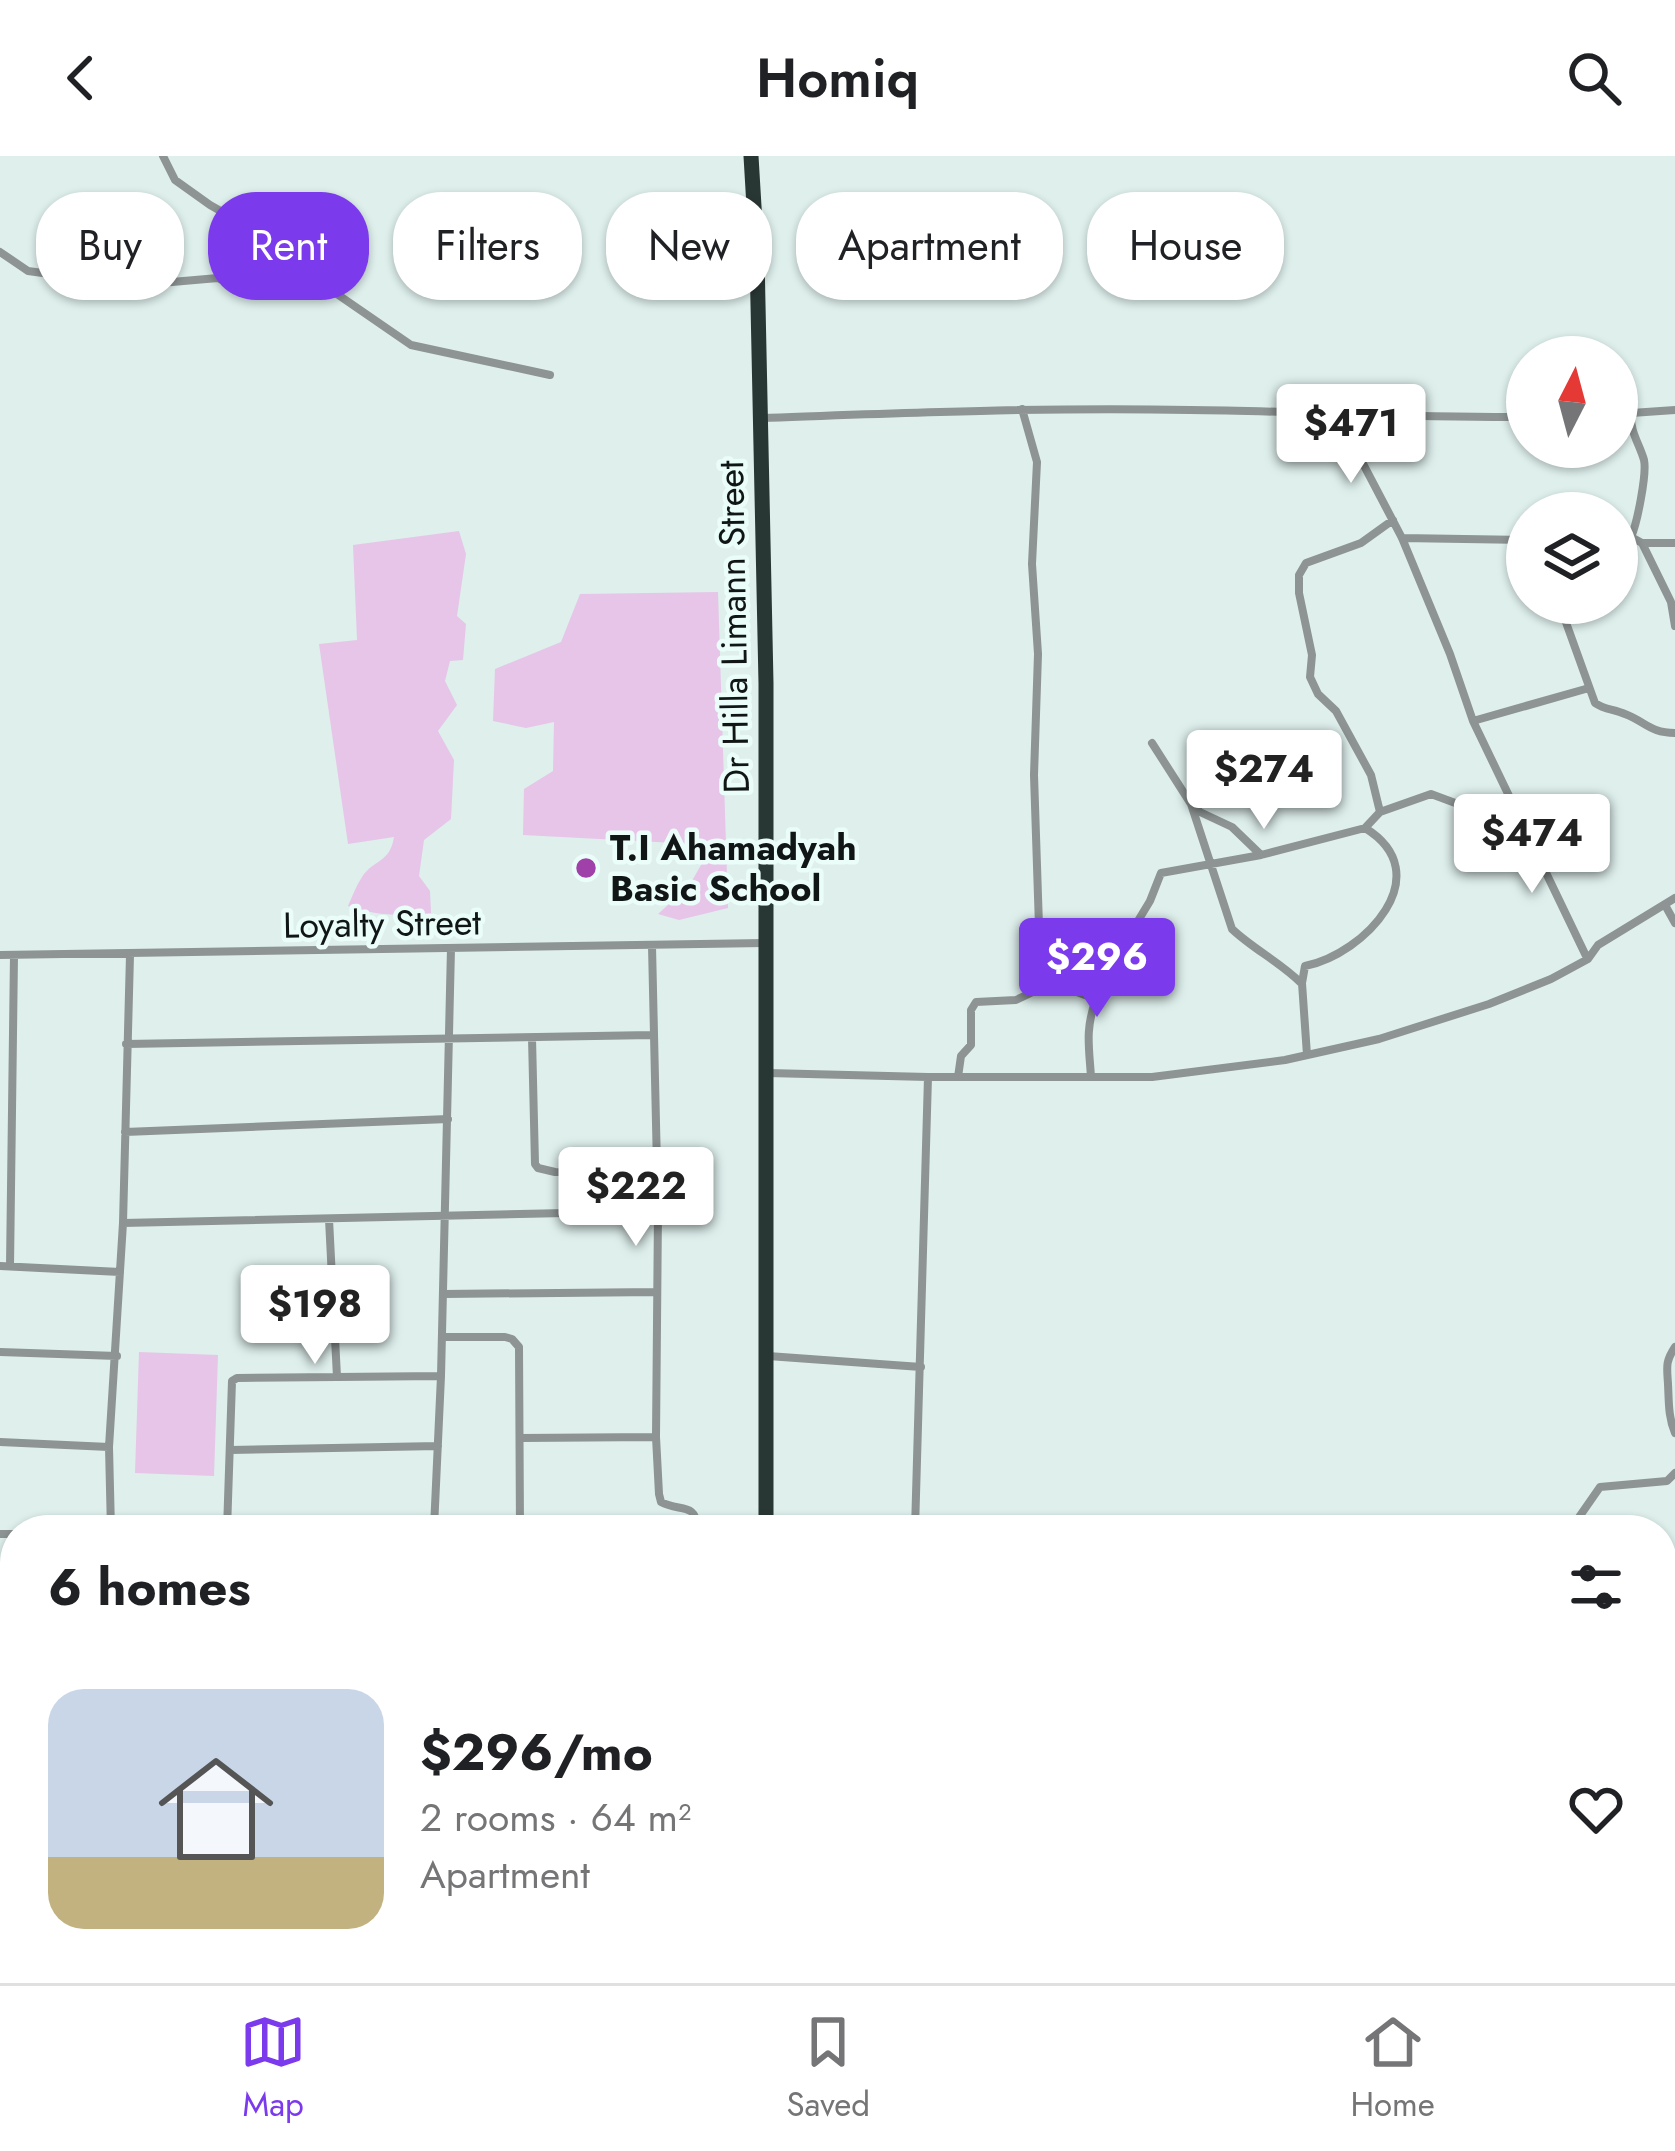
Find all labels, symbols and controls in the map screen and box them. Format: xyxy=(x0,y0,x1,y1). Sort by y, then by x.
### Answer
text: Homiq xyxy=(756,39,919,117)
icon: back xyxy=(48,45,114,111)
icon: search xyxy=(1561,45,1627,111)
chip: Buy xyxy=(36,192,184,300)
chip: Rent xyxy=(208,192,369,300)
chip: Filters xyxy=(393,192,582,300)
chip: New xyxy=(606,192,772,300)
chip: Apartment xyxy=(796,192,1063,300)
chip: House xyxy=(1087,192,1284,300)
north arrow xyxy=(1506,336,1638,468)
map controls xyxy=(1506,336,1638,624)
pin: $471 xyxy=(1280,384,1422,486)
text: $471 xyxy=(1304,394,1398,451)
street label: Dr Hilla Limann Street xyxy=(704,460,762,794)
button: layers xyxy=(1506,492,1638,624)
pin: $274 xyxy=(1193,730,1335,832)
text: $274 xyxy=(1214,740,1314,797)
pin: $474 xyxy=(1461,794,1603,896)
text: $474 xyxy=(1481,804,1583,861)
place label: T.I Ahamadyah Basic School xyxy=(610,821,857,914)
marker: T.I Ahamadyah Basic School xyxy=(573,855,599,881)
street label: Loyalty Street xyxy=(283,895,482,951)
pin: $296 xyxy=(1026,918,1168,1020)
text: $296 xyxy=(1046,928,1148,985)
pin: $222 xyxy=(565,1147,707,1249)
text: $222 xyxy=(585,1157,687,1214)
pin: $198 xyxy=(244,1265,386,1367)
text: $198 xyxy=(268,1275,362,1332)
text: 6 homes xyxy=(48,1550,251,1624)
icon: filters xyxy=(1563,1554,1629,1620)
text: $296/mo xyxy=(420,1715,653,1789)
icon: home xyxy=(144,1737,288,1881)
icon: heart xyxy=(1563,1776,1629,1842)
text: 2 rooms · 64 m² xyxy=(420,1789,691,1846)
text: Apartment xyxy=(420,1846,590,1903)
tab: Map xyxy=(240,2009,306,2128)
tab: Saved xyxy=(786,2009,870,2128)
tab: Home xyxy=(1350,2009,1435,2128)

